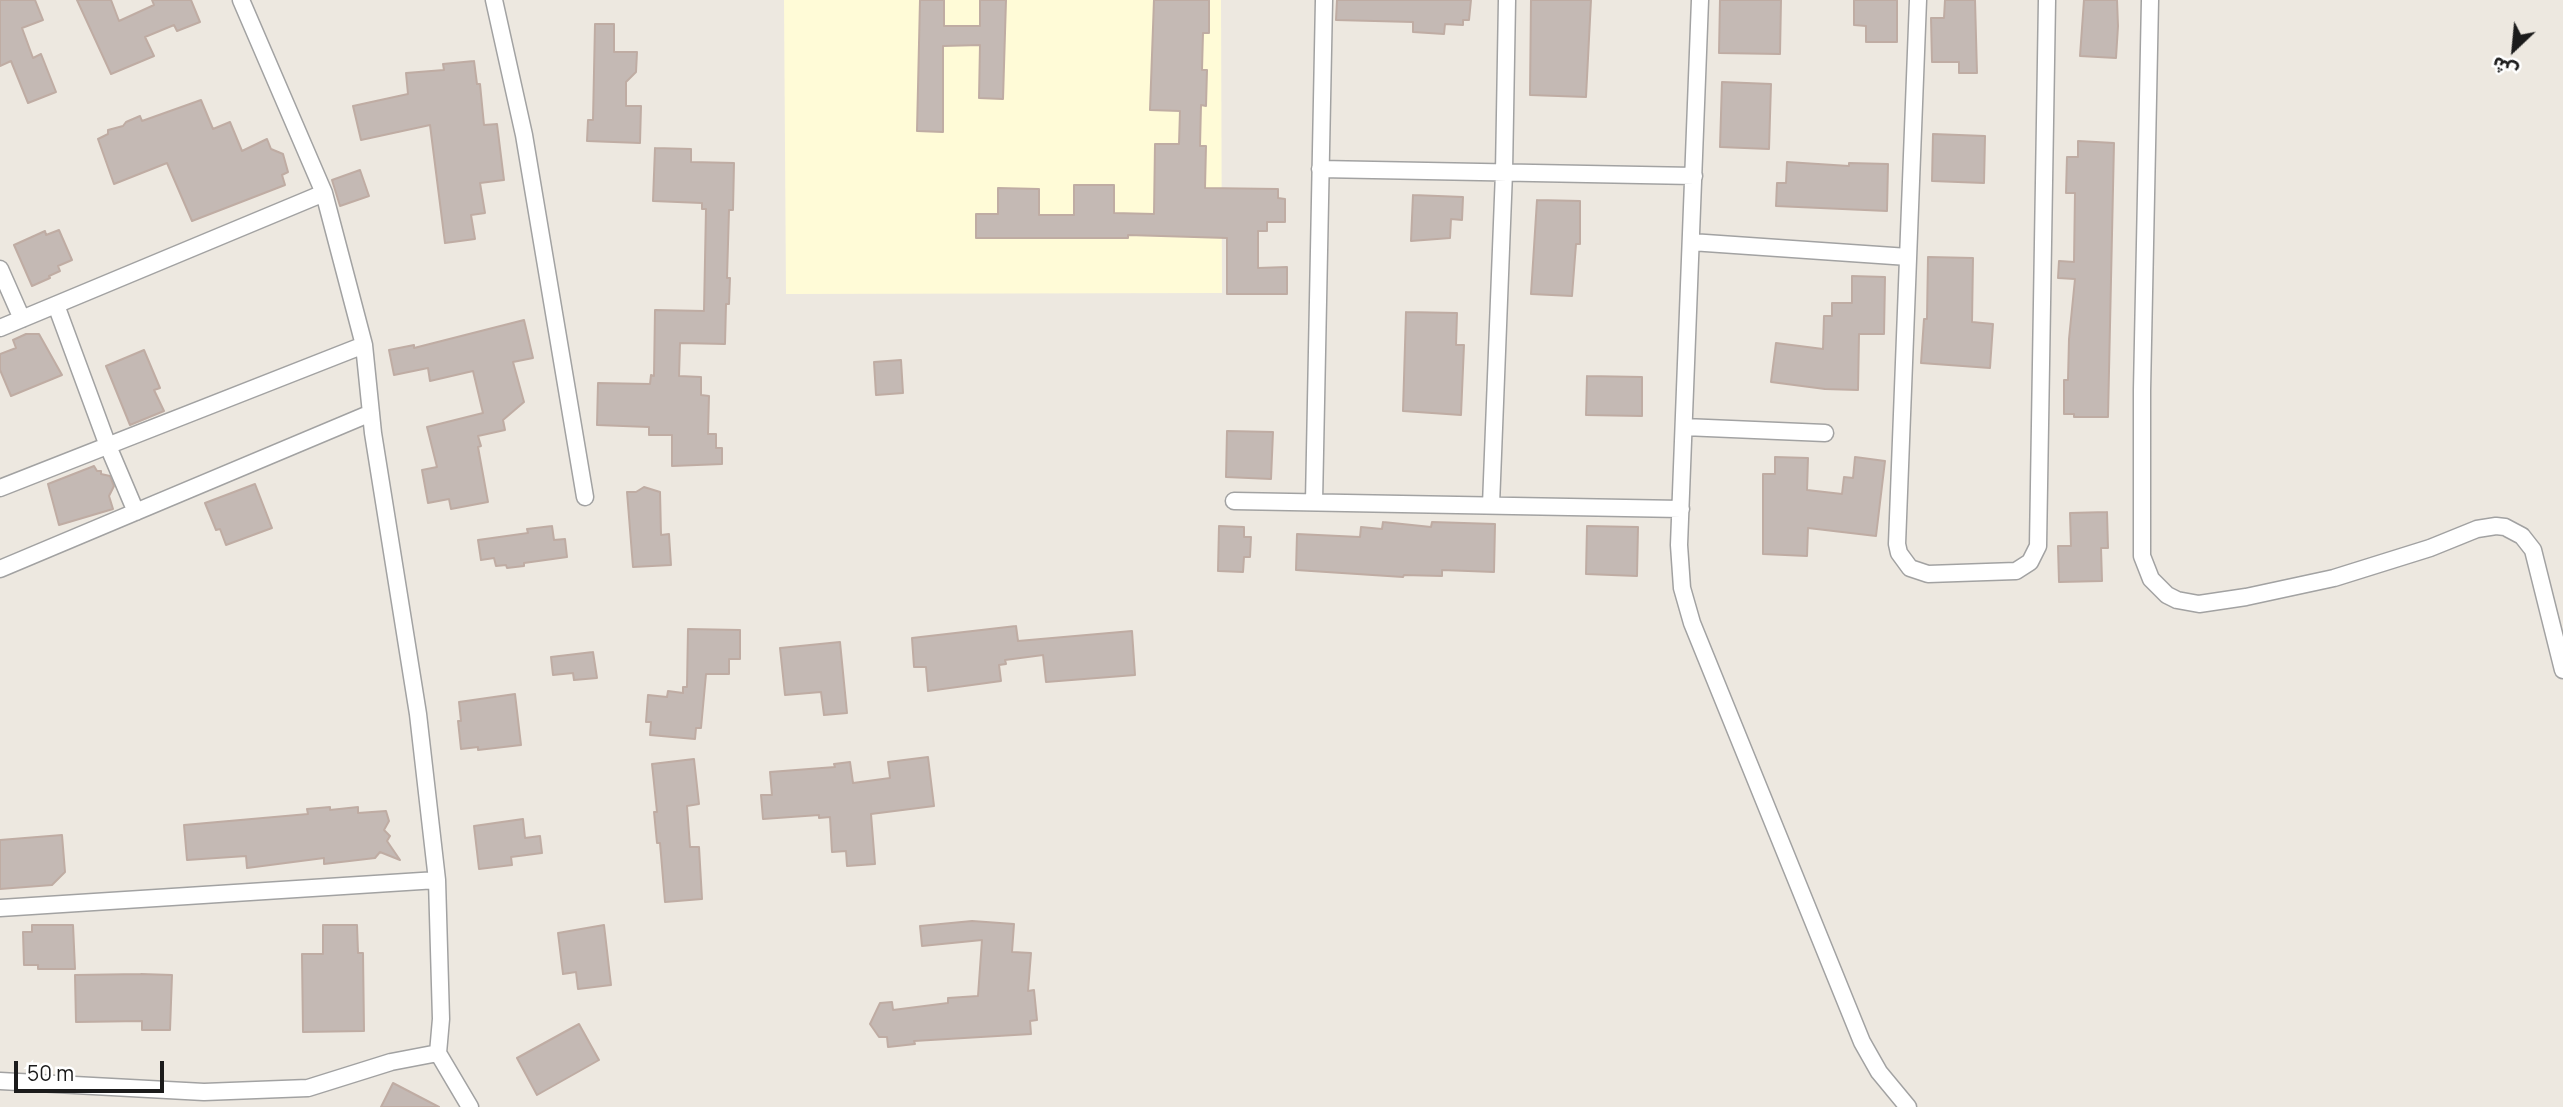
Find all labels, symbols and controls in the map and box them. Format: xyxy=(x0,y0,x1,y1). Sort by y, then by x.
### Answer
north arrow xyxy=(2479,14,2549,84)
text: ش xyxy=(2487,50,2522,85)
scale bar xyxy=(18,1048,168,1092)
text: 50 m xyxy=(27,1059,74,1087)

